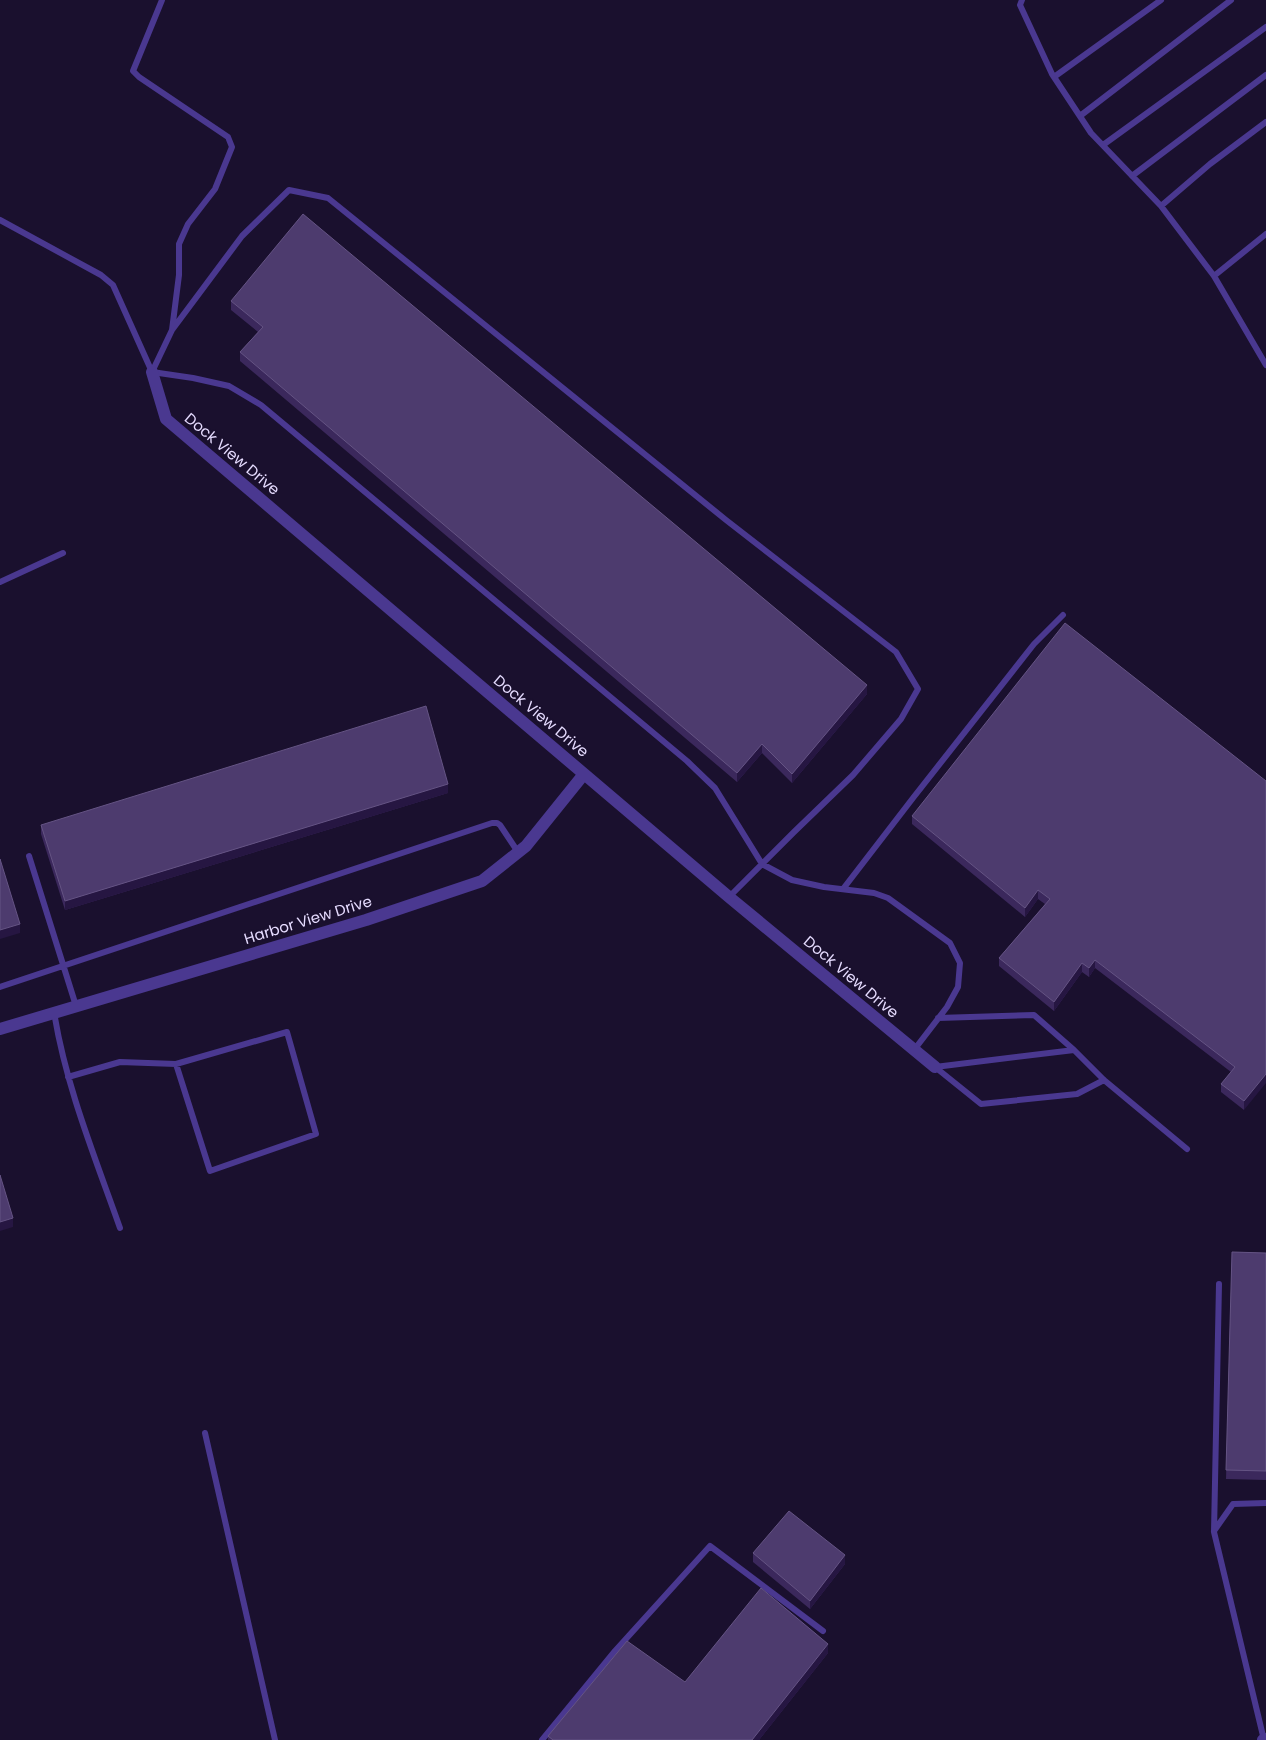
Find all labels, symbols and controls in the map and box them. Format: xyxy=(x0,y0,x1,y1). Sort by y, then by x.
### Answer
street label: Dock View Drive xyxy=(180,408,284,500)
street label: Dock View Drive xyxy=(489,670,593,762)
street label: Harbor View Drive xyxy=(241,890,374,949)
street label: Dock View Drive xyxy=(799,931,903,1023)

